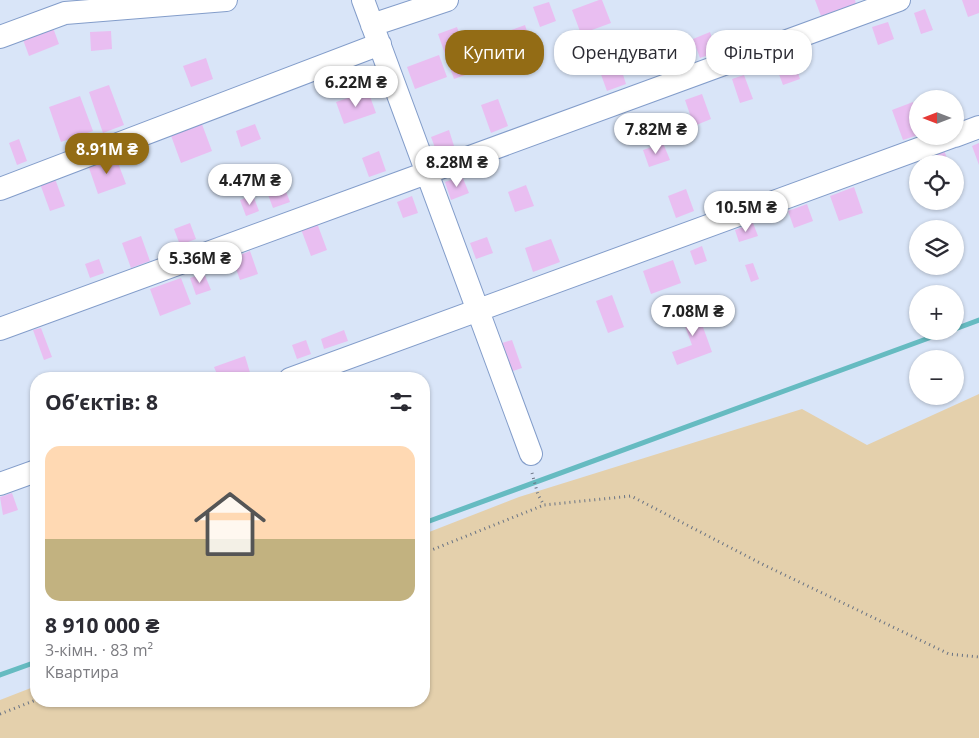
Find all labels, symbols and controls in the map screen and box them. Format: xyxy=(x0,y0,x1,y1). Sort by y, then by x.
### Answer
chip: Купити xyxy=(445,30,544,75)
chip: Орендувати xyxy=(554,30,696,75)
chip: Фільтри xyxy=(706,30,812,75)
pin: 6.22M ₴ xyxy=(310,66,402,108)
text: 6.22M ₴ xyxy=(325,71,387,93)
north arrow xyxy=(909,90,964,145)
map controls xyxy=(909,90,964,405)
pin: 7.82M ₴ xyxy=(610,112,702,155)
text: 7.82M ₴ xyxy=(625,118,687,140)
pin: 8.91M ₴ xyxy=(61,132,153,175)
text: 8.91M ₴ xyxy=(76,138,138,160)
pin: 8.28M ₴ xyxy=(411,146,503,188)
text: 8.28M ₴ xyxy=(426,151,488,173)
button: locate xyxy=(909,155,964,210)
pin: 4.47M ₴ xyxy=(204,164,296,206)
text: 4.47M ₴ xyxy=(219,169,281,191)
pin: 10.5M ₴ xyxy=(700,190,792,233)
text: 10.5M ₴ xyxy=(715,196,777,218)
button: layers xyxy=(909,220,964,275)
pin: 5.36M ₴ xyxy=(154,242,246,284)
text: 5.36M ₴ xyxy=(169,247,231,269)
button: + xyxy=(909,285,964,340)
pin: 7.08M ₴ xyxy=(647,294,739,337)
text: 7.08M ₴ xyxy=(662,300,724,322)
button: − xyxy=(909,350,964,405)
text: Об’єктів: 8 xyxy=(45,388,158,416)
icon: filters xyxy=(387,388,415,416)
icon: home xyxy=(185,479,275,569)
text: 8 910 000 ₴ xyxy=(45,611,159,639)
text: 3-кімн. · 83 m² xyxy=(45,639,153,661)
text: Квартира xyxy=(45,661,119,683)

